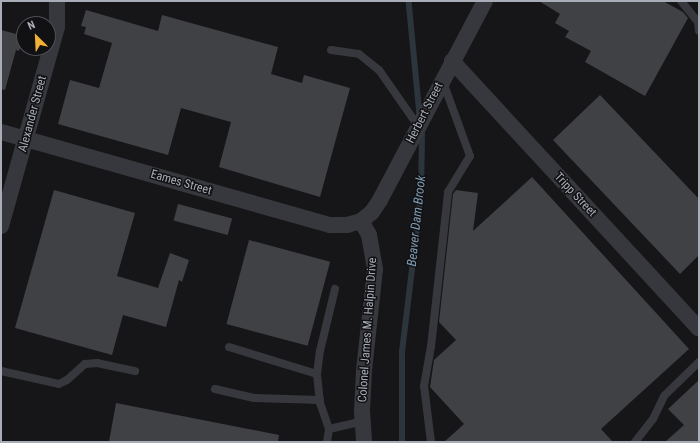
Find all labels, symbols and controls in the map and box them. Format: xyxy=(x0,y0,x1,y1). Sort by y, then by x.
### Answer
north arrow xyxy=(16,16,56,56)
text: N xyxy=(26,18,37,33)
street label: Alexander Street xyxy=(16,74,50,154)
street label: Herbert Street xyxy=(403,80,447,146)
street label: Eames Street xyxy=(149,167,213,199)
street label: Tripp Street xyxy=(551,170,599,220)
water label: Beaver Dam Brook xyxy=(404,175,430,267)
street label: Colonel James M. Halpin Drive xyxy=(356,257,380,403)

